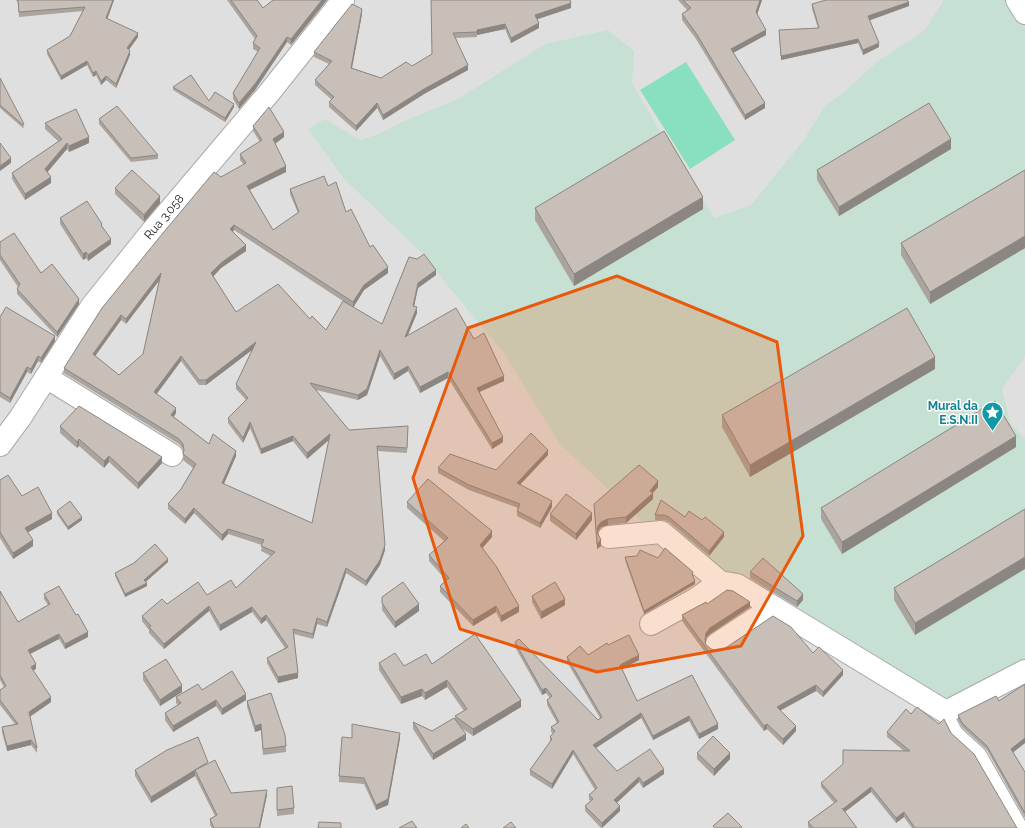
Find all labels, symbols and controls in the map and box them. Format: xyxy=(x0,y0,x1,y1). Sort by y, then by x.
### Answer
street label: Rua 3.058 xyxy=(141,192,187,242)
place label: Mural da E.S.N.II xyxy=(928,399,978,427)
place icon: Mural da E.S.N.II xyxy=(980,400,1006,433)

